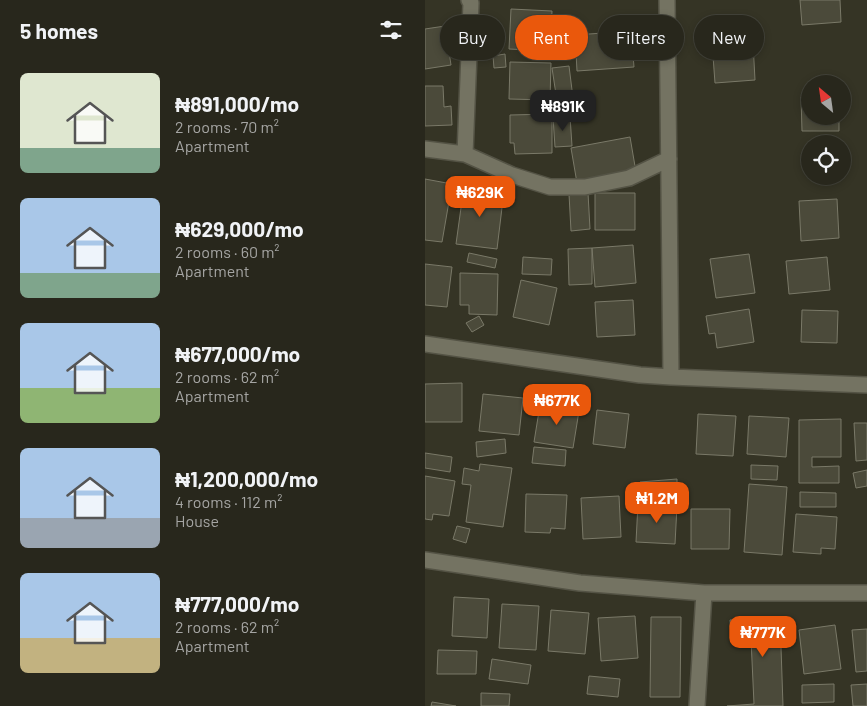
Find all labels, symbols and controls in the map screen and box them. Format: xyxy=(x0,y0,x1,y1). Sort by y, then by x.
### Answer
chip: Buy xyxy=(440,15,505,60)
chip: Rent xyxy=(515,15,588,60)
chip: Filters xyxy=(598,15,684,60)
chip: New xyxy=(694,15,764,60)
icon: filters xyxy=(377,16,405,44)
text: 5 homes xyxy=(20,18,98,43)
north arrow xyxy=(801,75,851,125)
map controls xyxy=(801,75,851,185)
pin: ₦891K xyxy=(528,90,598,132)
text: ₦891,000/mo xyxy=(175,91,299,116)
icon: home xyxy=(60,93,120,153)
text: ₦891K xyxy=(541,96,585,115)
text: 2 rooms · 70 m² xyxy=(175,117,279,136)
button: locate xyxy=(801,135,851,185)
text: Apartment xyxy=(175,136,250,155)
pin: ₦629K xyxy=(445,176,515,218)
text: ₦629K xyxy=(456,182,504,201)
text: ₦629,000/mo xyxy=(175,216,304,241)
icon: home xyxy=(60,218,120,278)
text: 2 rooms · 60 m² xyxy=(175,242,280,261)
text: Apartment xyxy=(175,261,250,280)
text: ₦677,000/mo xyxy=(175,341,300,366)
icon: home xyxy=(60,343,120,403)
text: 2 rooms · 62 m² xyxy=(175,367,279,386)
pin: ₦677K xyxy=(522,384,592,426)
text: Apartment xyxy=(175,386,250,405)
text: ₦677K xyxy=(534,390,580,409)
text: ₦1,200,000/mo xyxy=(175,466,318,491)
icon: home xyxy=(60,468,120,528)
pin: ₦1.2M xyxy=(622,482,692,524)
text: ₦1.2M xyxy=(636,488,678,507)
text: 4 rooms · 112 m² xyxy=(175,492,282,511)
text: House xyxy=(175,511,219,530)
text: ₦777,000/mo xyxy=(175,591,299,616)
icon: home xyxy=(60,593,120,653)
pin: ₦777K xyxy=(728,616,798,658)
text: 2 rooms · 62 m² xyxy=(175,617,279,636)
text: ₦777K xyxy=(740,622,786,641)
text: Apartment xyxy=(175,636,250,655)

